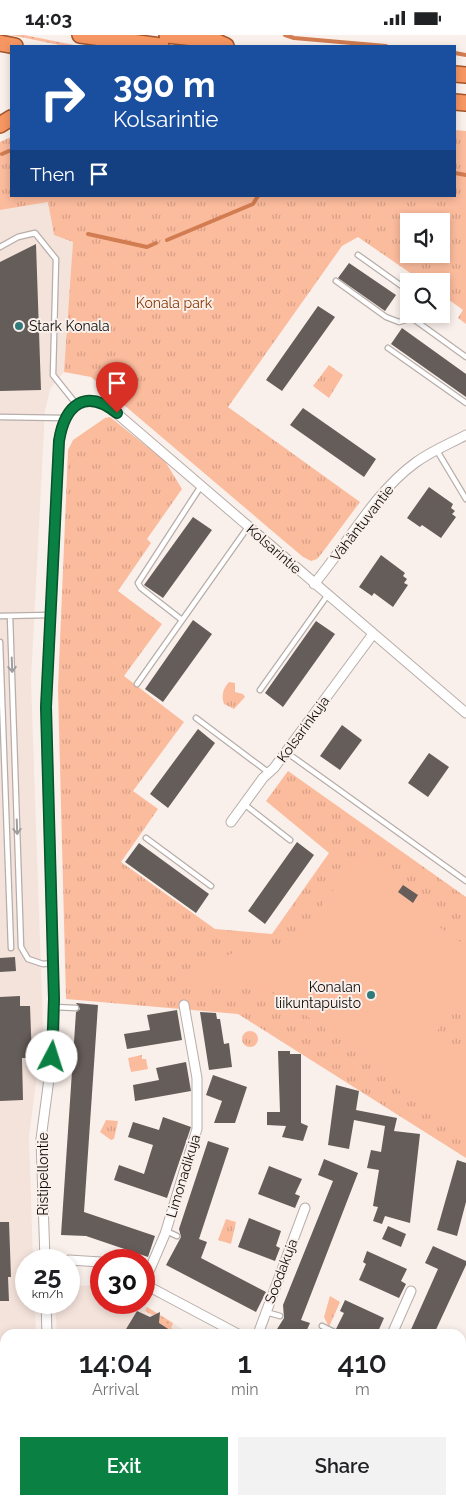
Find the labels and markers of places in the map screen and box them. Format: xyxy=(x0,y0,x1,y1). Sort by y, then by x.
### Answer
place label: Stark Konala xyxy=(29,318,110,334)
marker: Stark Konala xyxy=(13,320,25,332)
pin xyxy=(96,362,138,413)
place label: Konalan liikuntapuisto xyxy=(275,979,361,1011)
marker: Konalan liikuntapuisto xyxy=(365,989,377,1001)

